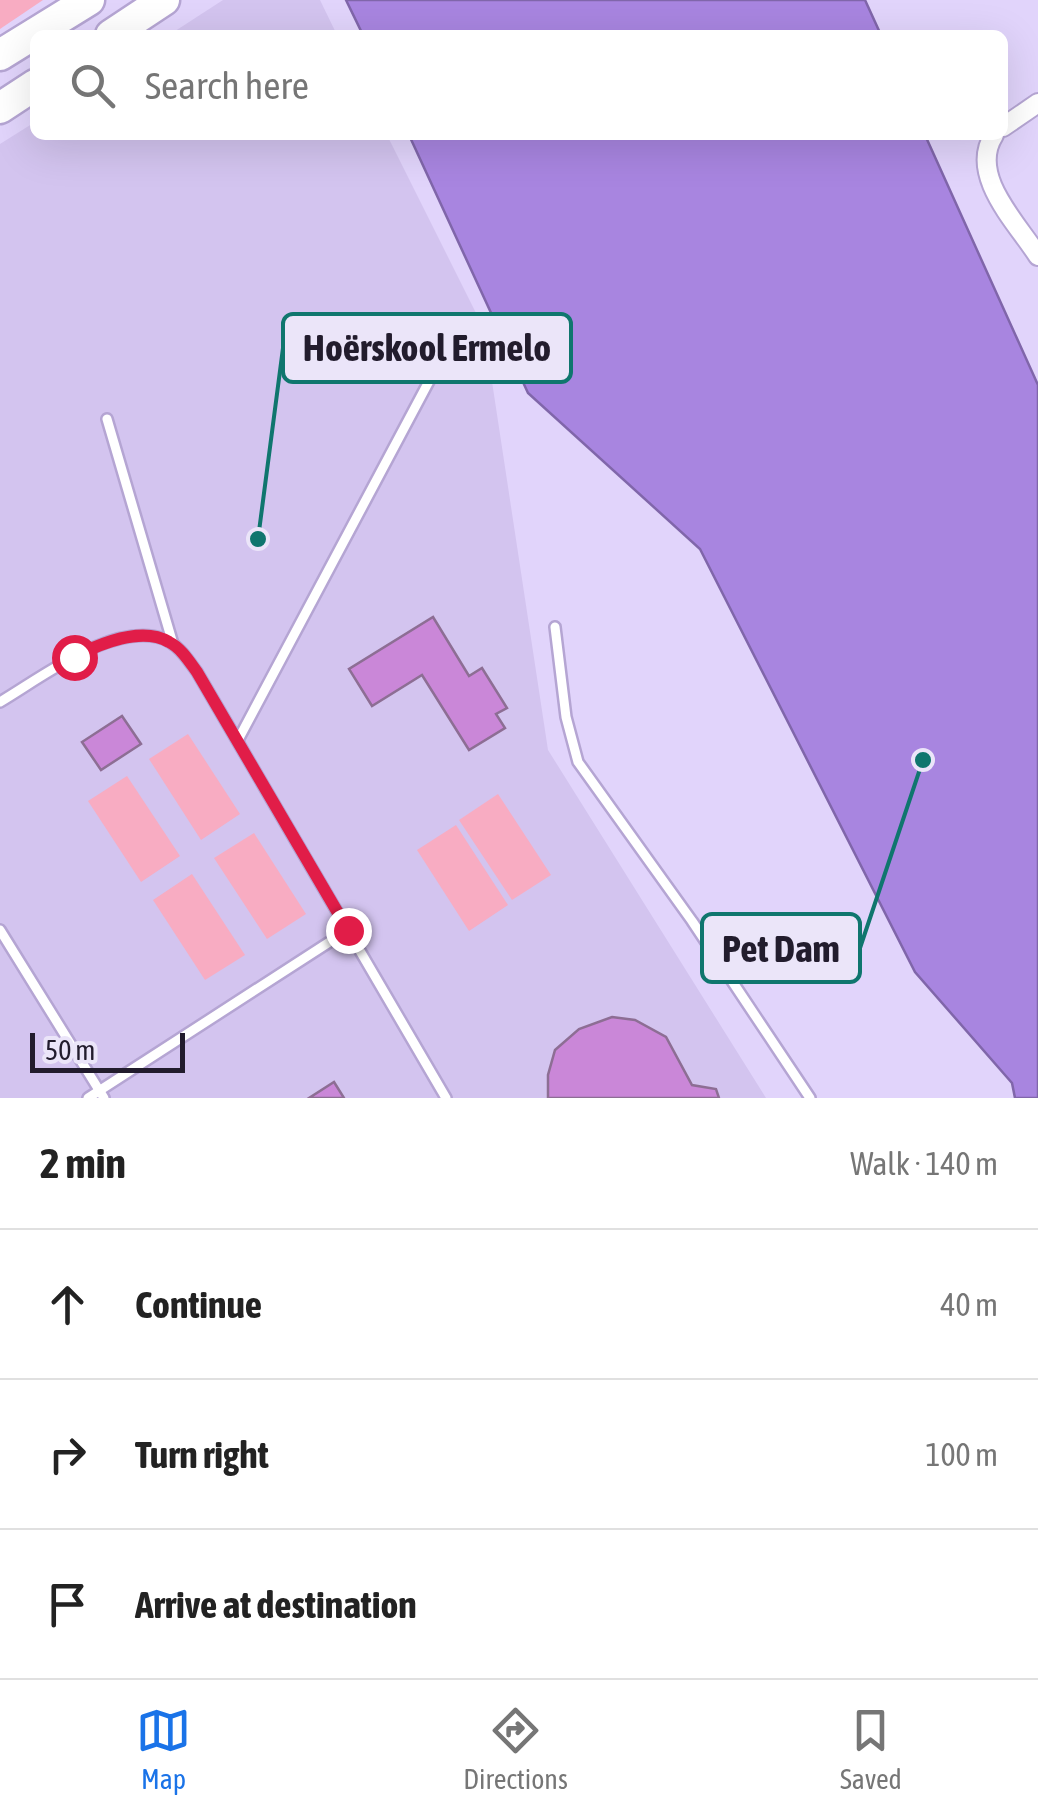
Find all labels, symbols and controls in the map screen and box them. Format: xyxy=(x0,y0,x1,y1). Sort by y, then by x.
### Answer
search box xyxy=(30,30,1008,140)
icon: search xyxy=(65,58,120,113)
text: Search here xyxy=(145,64,309,107)
callout: Hoërskool Ermelo xyxy=(283,314,571,382)
text: Hoërskool Ermelo xyxy=(303,326,551,369)
route start xyxy=(52,635,98,681)
route end xyxy=(326,908,372,954)
callout: Pet Dam xyxy=(702,914,860,982)
text: Pet Dam xyxy=(722,927,840,970)
scale bar xyxy=(30,1028,185,1072)
text: 50 m xyxy=(45,1034,95,1066)
text: 2 min xyxy=(40,1139,126,1187)
text: Walk · 140 m xyxy=(850,1145,998,1182)
icon: ahead xyxy=(40,1277,95,1332)
text: Continue xyxy=(135,1283,262,1326)
text: 40 m xyxy=(940,1286,998,1323)
icon: right xyxy=(40,1427,95,1482)
text: Turn right xyxy=(135,1433,269,1476)
text: 100 m xyxy=(925,1436,998,1473)
icon: arrive xyxy=(40,1577,95,1632)
text: Arrive at destination xyxy=(135,1583,417,1626)
tab: Map xyxy=(136,1703,191,1795)
tab: Directions xyxy=(463,1703,568,1795)
tab: Saved xyxy=(840,1703,902,1795)

